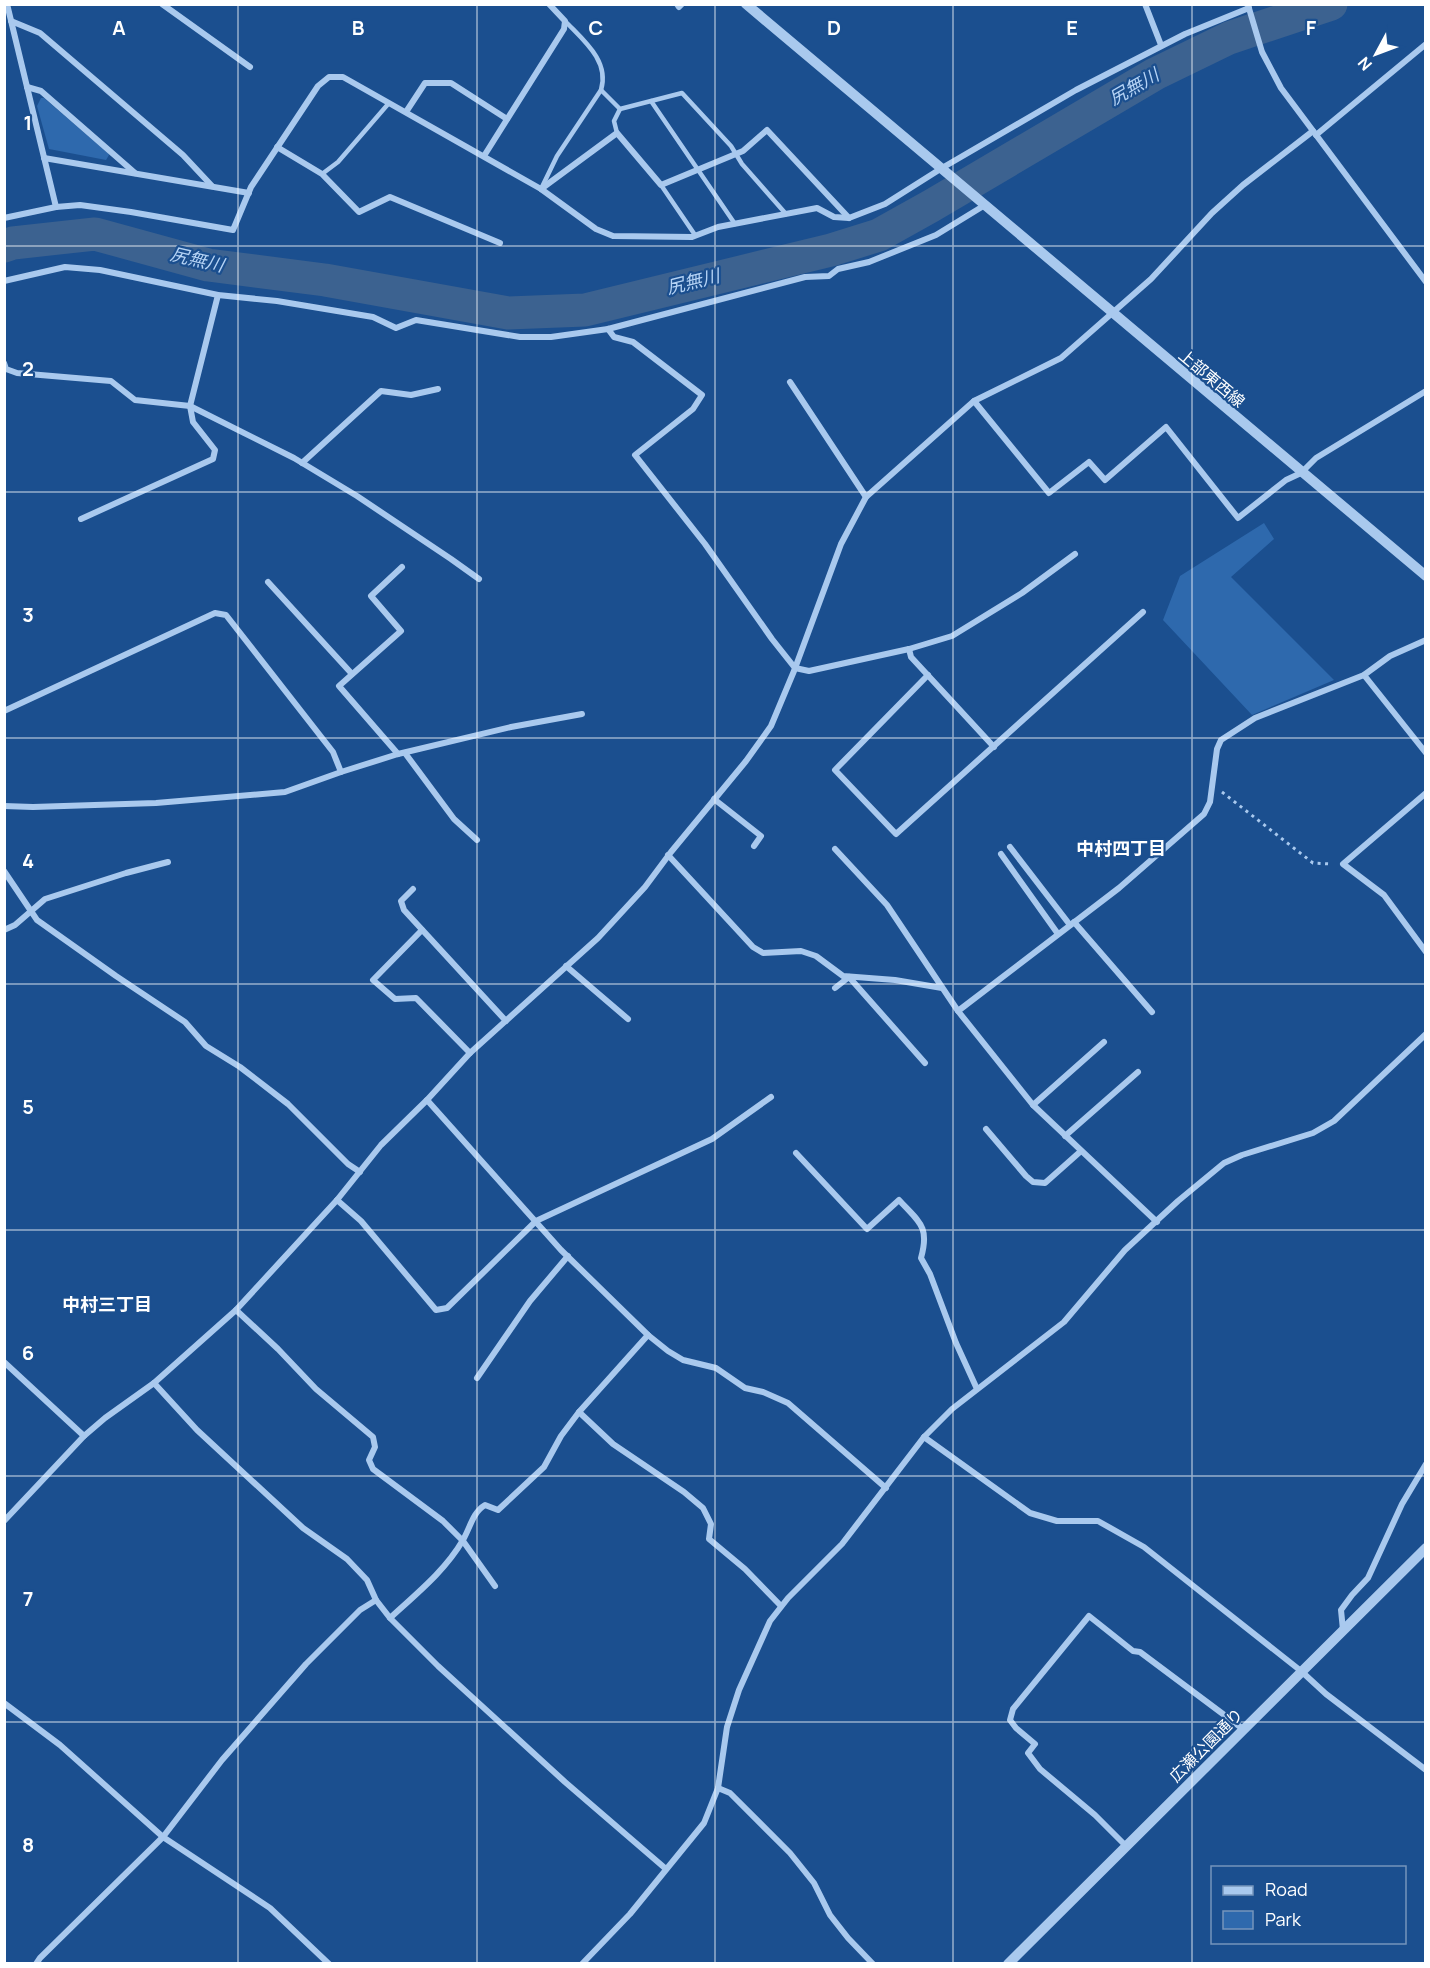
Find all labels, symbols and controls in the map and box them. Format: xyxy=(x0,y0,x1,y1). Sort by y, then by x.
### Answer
text: A xyxy=(112,14,126,41)
text: B xyxy=(352,14,365,41)
text: C xyxy=(589,14,603,41)
text: D xyxy=(827,14,841,41)
text: E xyxy=(1066,14,1078,41)
text: F xyxy=(1306,14,1317,41)
north arrow xyxy=(1346,24,1406,84)
text: N xyxy=(1353,52,1377,75)
water label: 尻無川 xyxy=(1104,61,1165,110)
text: 1 xyxy=(24,109,32,136)
water label: 尻無川 xyxy=(168,241,228,277)
water label: 尻無川 xyxy=(664,262,724,299)
street label: 上部東西線 xyxy=(1174,344,1250,412)
text: 2 xyxy=(22,355,34,382)
text: 3 xyxy=(22,601,34,628)
district label: 中村四丁目 xyxy=(1076,836,1166,860)
text: 4 xyxy=(22,847,34,874)
text: 5 xyxy=(22,1093,34,1120)
district label: 中村三丁目 xyxy=(62,1292,152,1316)
text: 6 xyxy=(22,1339,34,1366)
text: 7 xyxy=(23,1585,33,1612)
street label: 広瀬公園通り xyxy=(1164,1703,1248,1787)
text: 8 xyxy=(22,1831,34,1858)
legend xyxy=(1211,1866,1406,1944)
text: Road xyxy=(1265,1877,1308,1901)
text: Park xyxy=(1265,1907,1302,1931)

